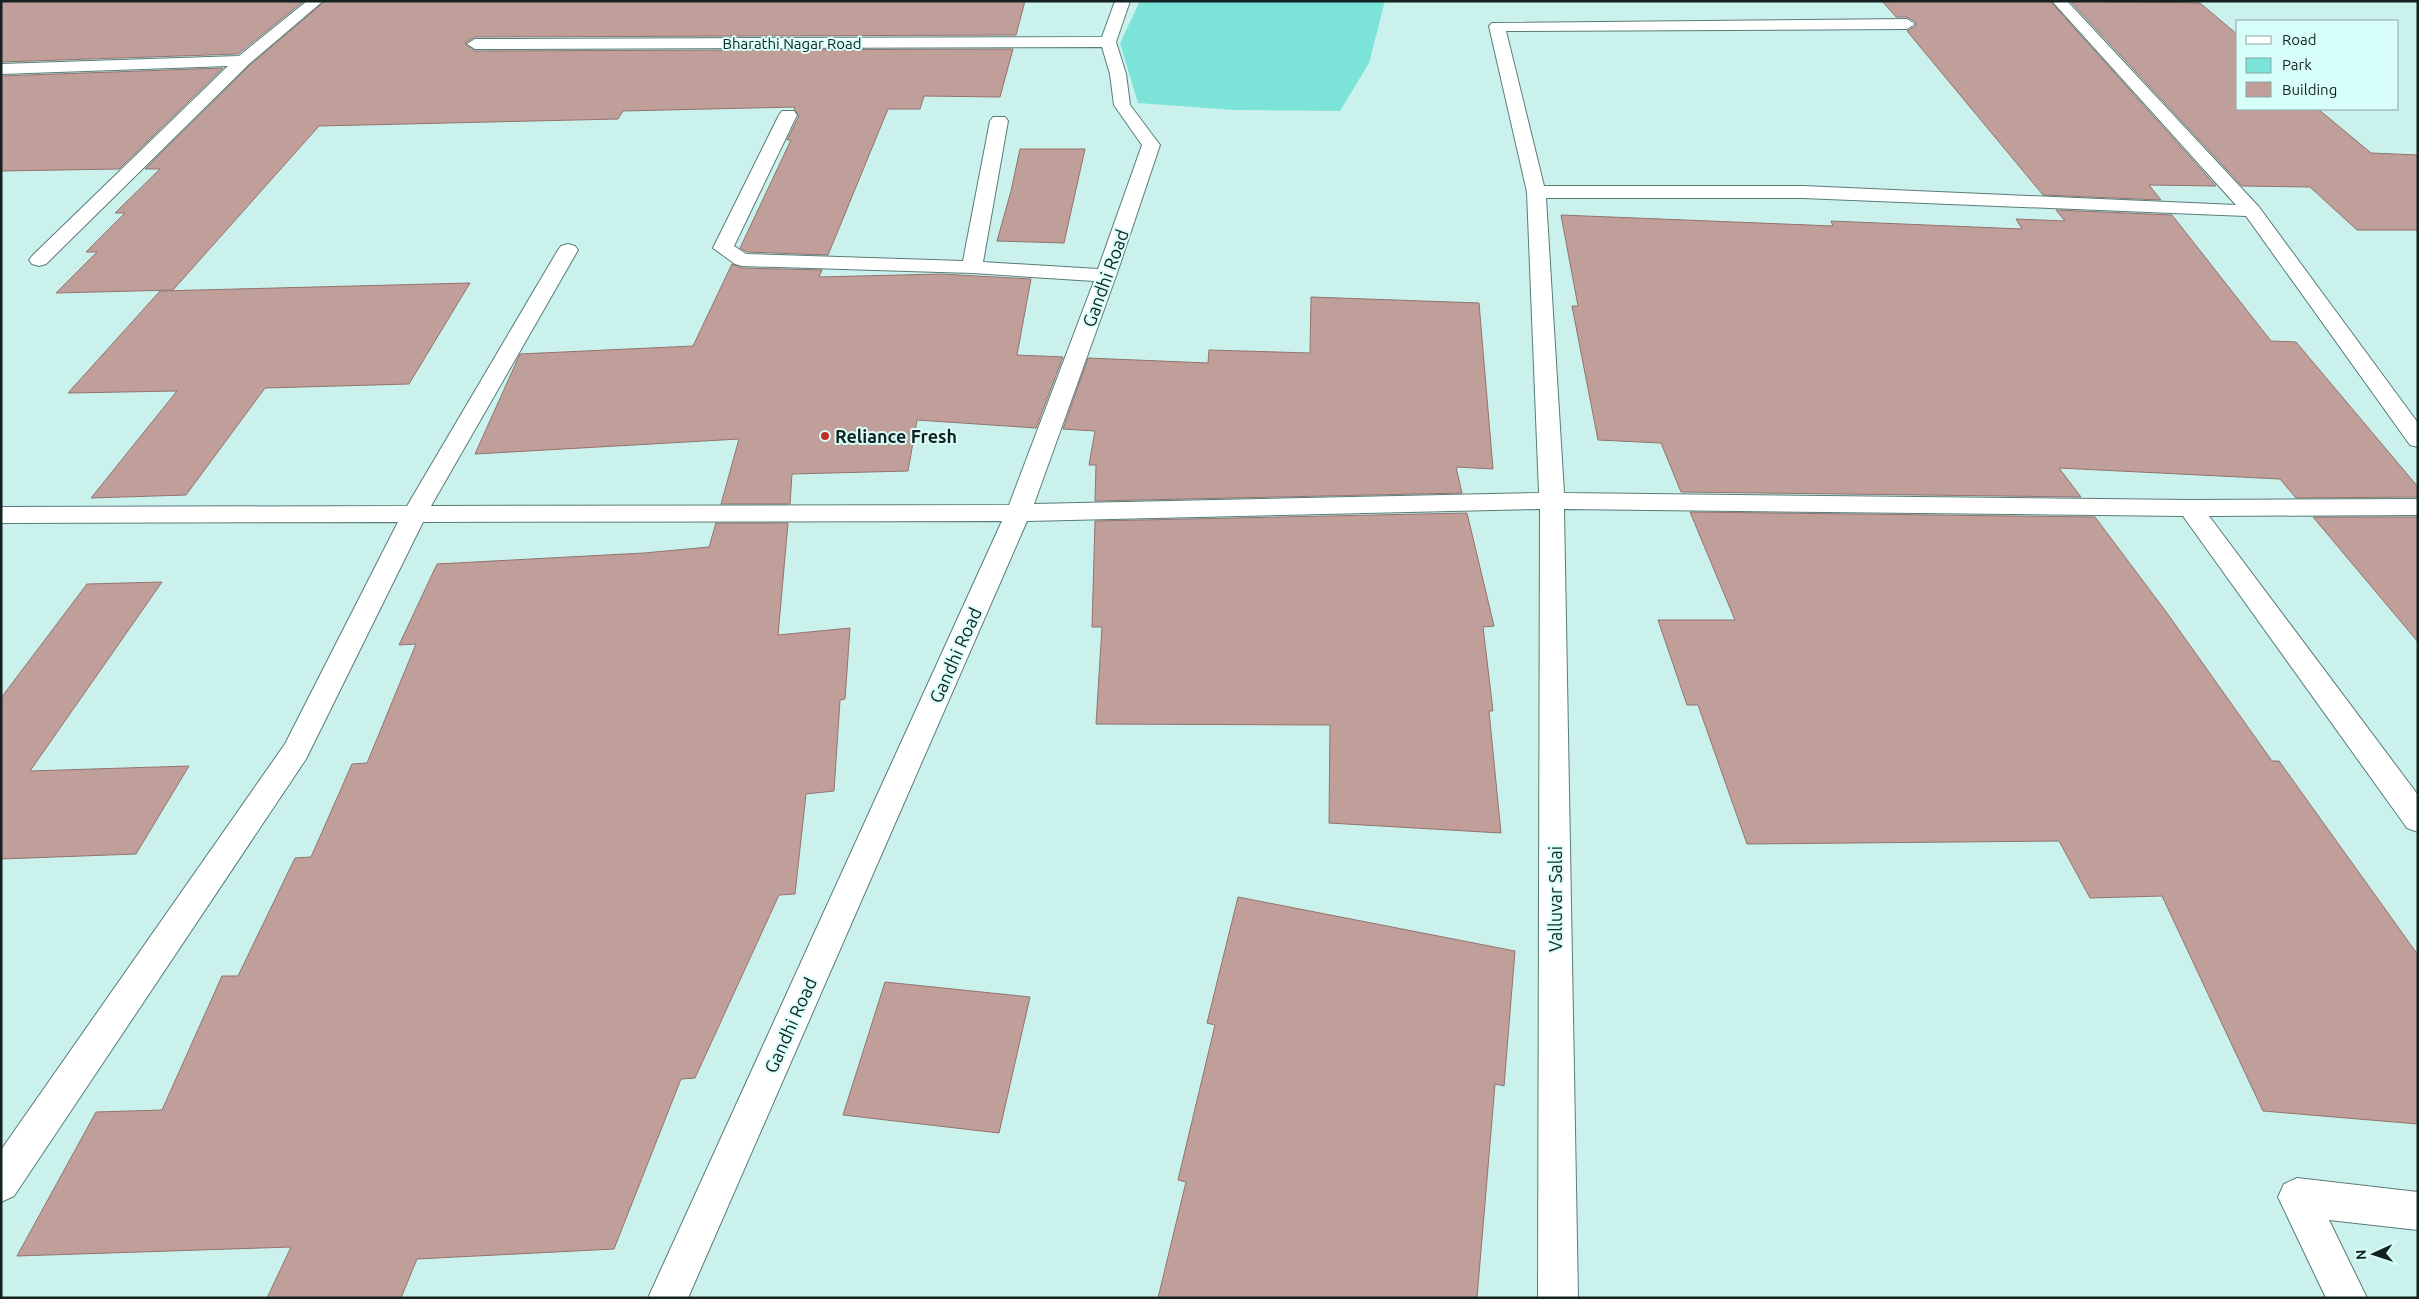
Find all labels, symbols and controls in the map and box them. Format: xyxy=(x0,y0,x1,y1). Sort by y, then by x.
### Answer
legend xyxy=(2236,20,2399,110)
text: Road xyxy=(2282,31,2317,48)
street label: Bharathi Nagar Road xyxy=(722,35,862,52)
text: Park xyxy=(2282,56,2312,73)
text: Building xyxy=(2282,81,2337,98)
street label: Gandhi Road xyxy=(1078,227,1132,329)
place label: Reliance Fresh xyxy=(835,426,957,446)
marker: Reliance Fresh xyxy=(819,430,831,442)
street label: Gandhi Road xyxy=(925,604,985,706)
street label: Valluvar Salai xyxy=(1545,846,1565,952)
street label: Gandhi Road xyxy=(760,974,820,1076)
north arrow xyxy=(2349,1229,2399,1279)
text: N xyxy=(2353,1249,2369,1260)

